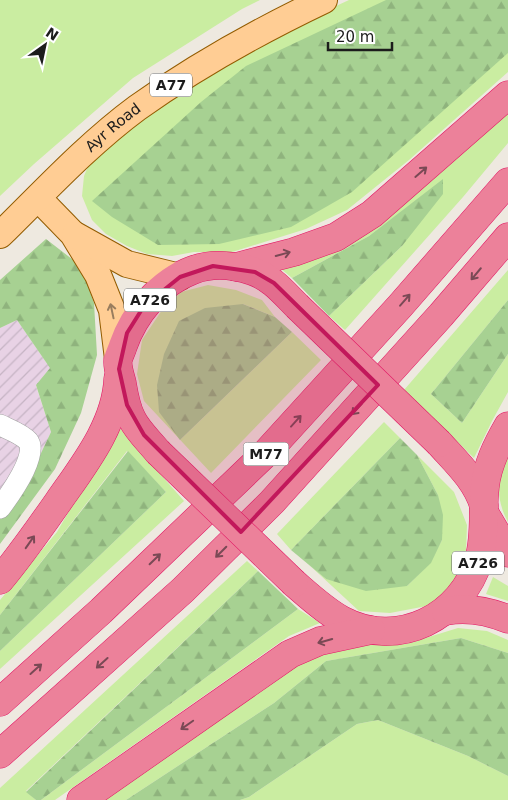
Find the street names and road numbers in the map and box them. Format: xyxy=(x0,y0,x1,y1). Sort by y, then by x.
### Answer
road number: A77 xyxy=(150,74,192,96)
street label: Ayr Road xyxy=(82,99,144,156)
road number: A726 xyxy=(124,288,176,312)
road number: M77 xyxy=(244,442,288,466)
road number: A726 xyxy=(452,552,504,574)

